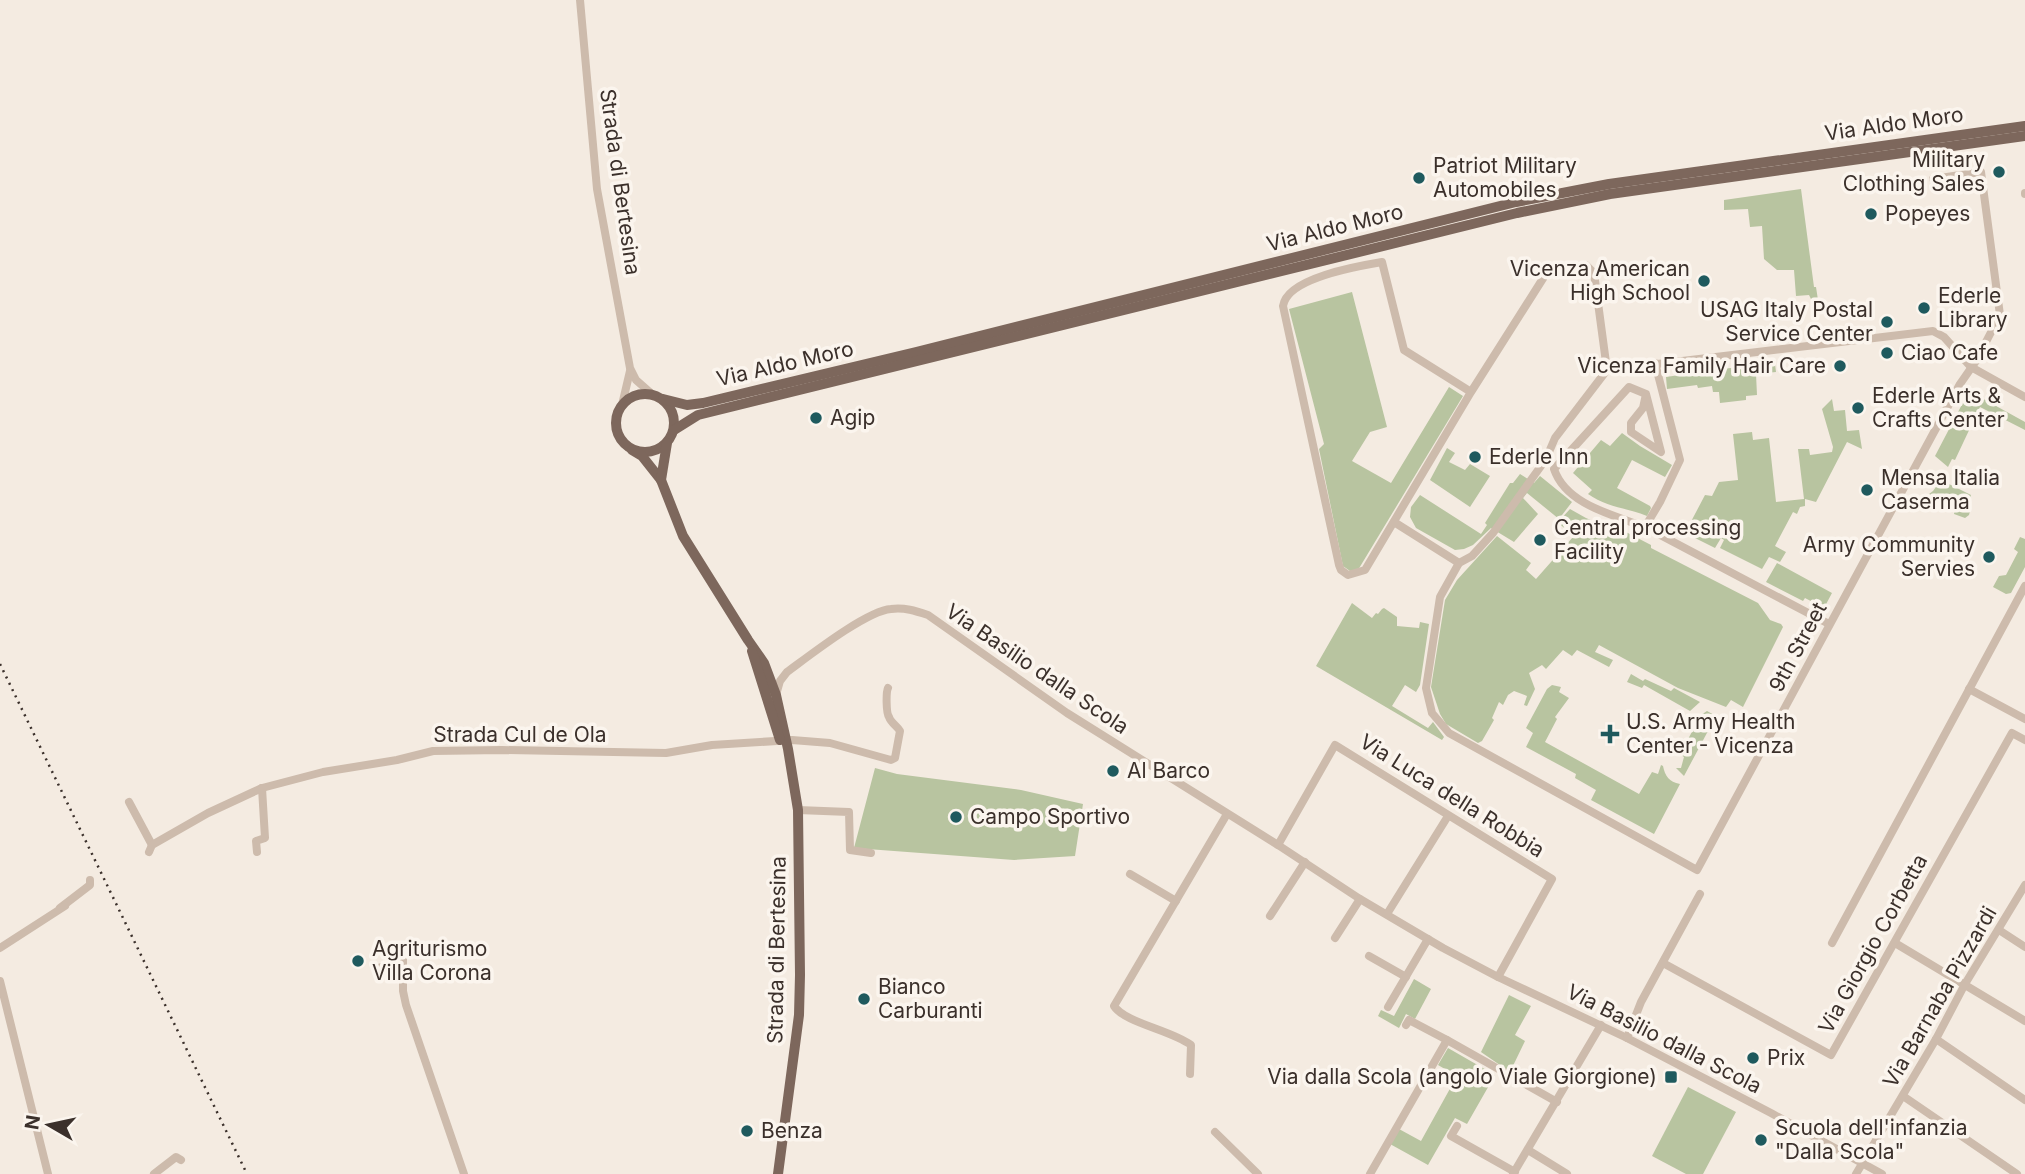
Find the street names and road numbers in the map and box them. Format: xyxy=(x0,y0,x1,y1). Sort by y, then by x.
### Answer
street label: Strada di Bertesina xyxy=(595,87,646,277)
street label: Via Aldo Moro xyxy=(1823,101,1965,146)
street label: Via Aldo Moro xyxy=(1264,198,1406,257)
street label: Via Aldo Moro xyxy=(714,336,856,391)
street label: Via Basilio dalla Scola xyxy=(941,598,1133,739)
street label: 9th Street xyxy=(1764,598,1832,696)
street label: Strada Cul de Ola xyxy=(433,722,607,747)
street label: Via Luca della Robbia xyxy=(1355,729,1549,863)
street label: Via Giorgio Corbetta xyxy=(1813,850,1932,1038)
street label: Strada di Bertesina xyxy=(762,856,791,1044)
street label: Via Barnaba Pizzardi xyxy=(1877,902,2002,1092)
street label: Via Basilio dalla Scola xyxy=(1563,979,1766,1099)

